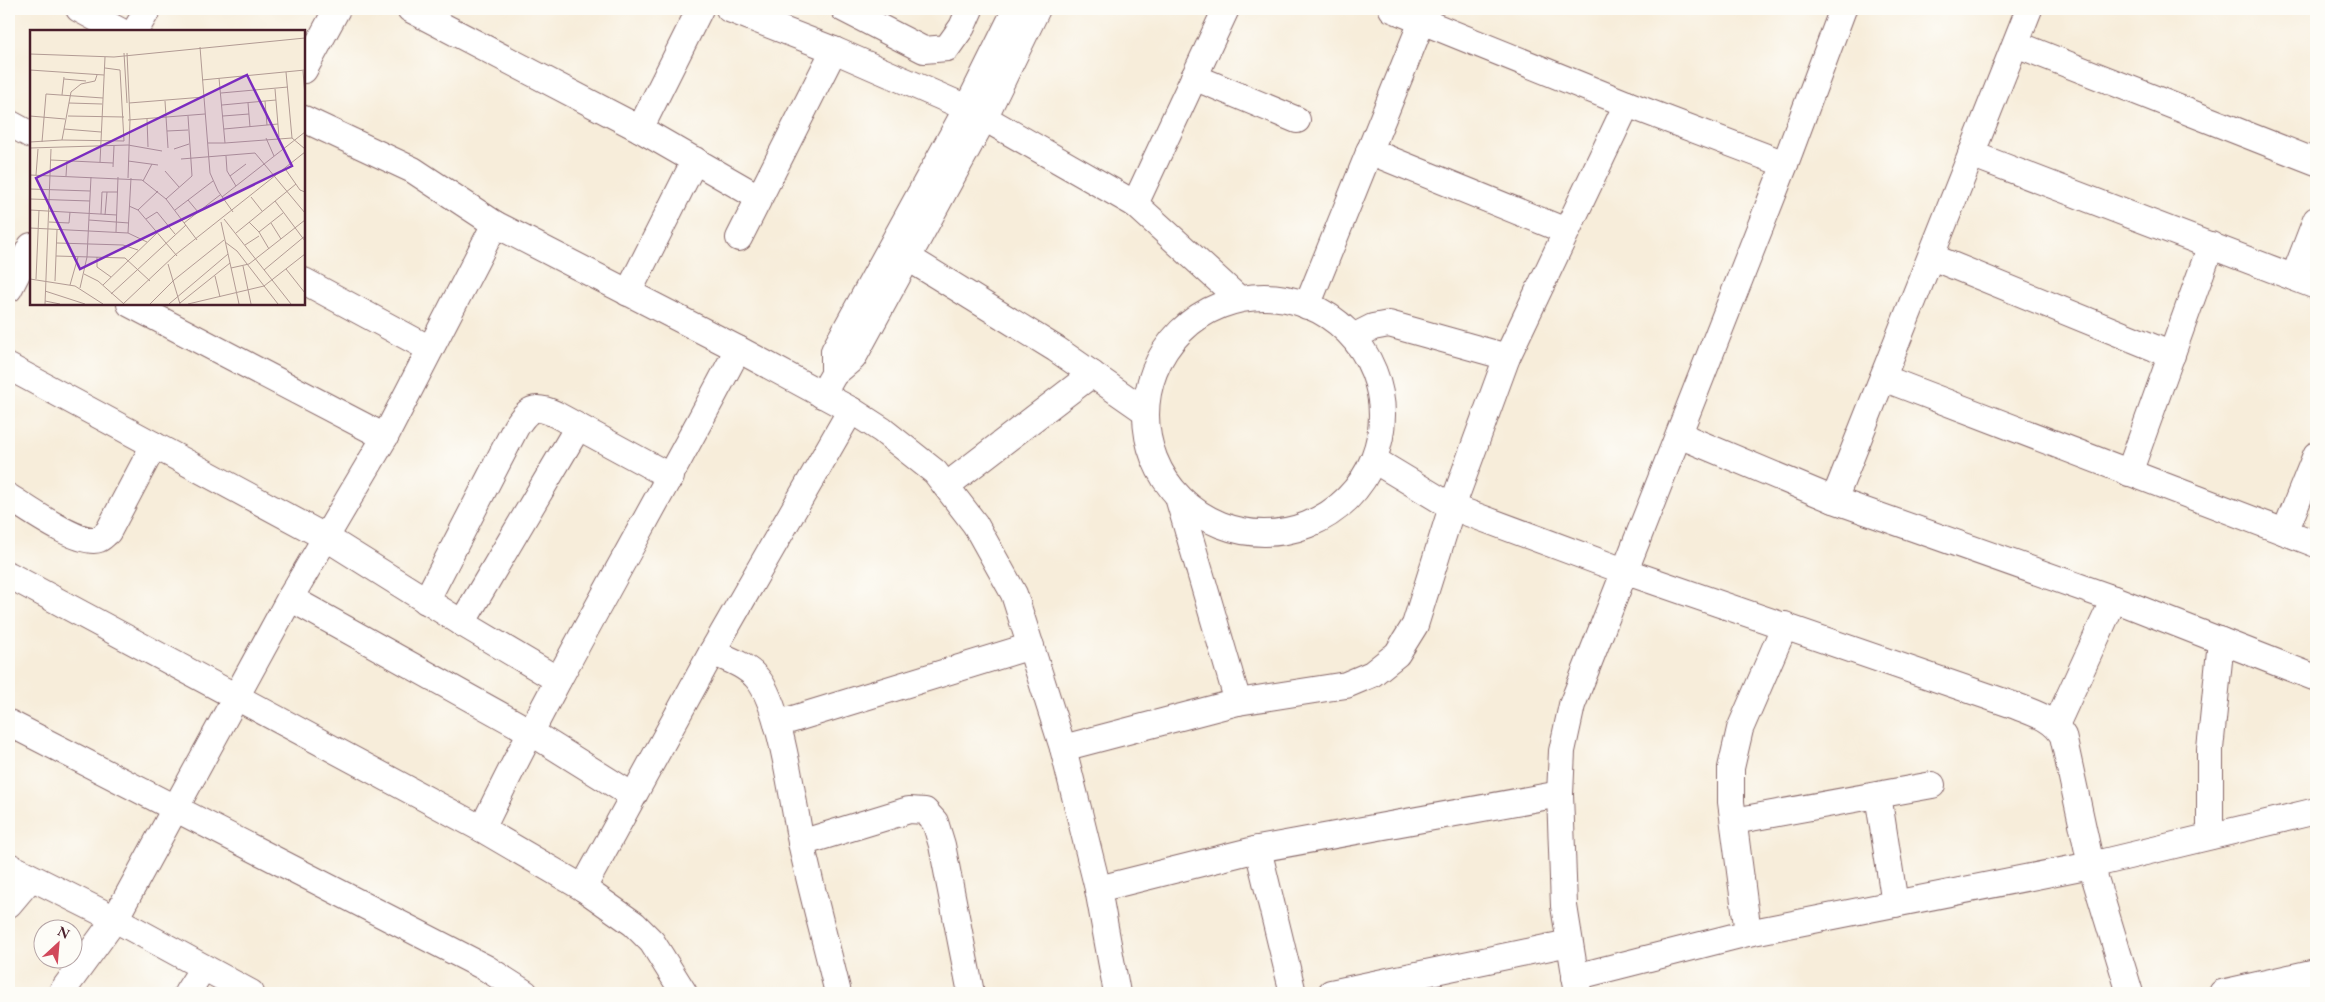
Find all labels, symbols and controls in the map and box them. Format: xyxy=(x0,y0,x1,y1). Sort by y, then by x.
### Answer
inset map xyxy=(30,30,305,305)
north arrow xyxy=(32,920,82,970)
text: N xyxy=(55,922,73,943)

